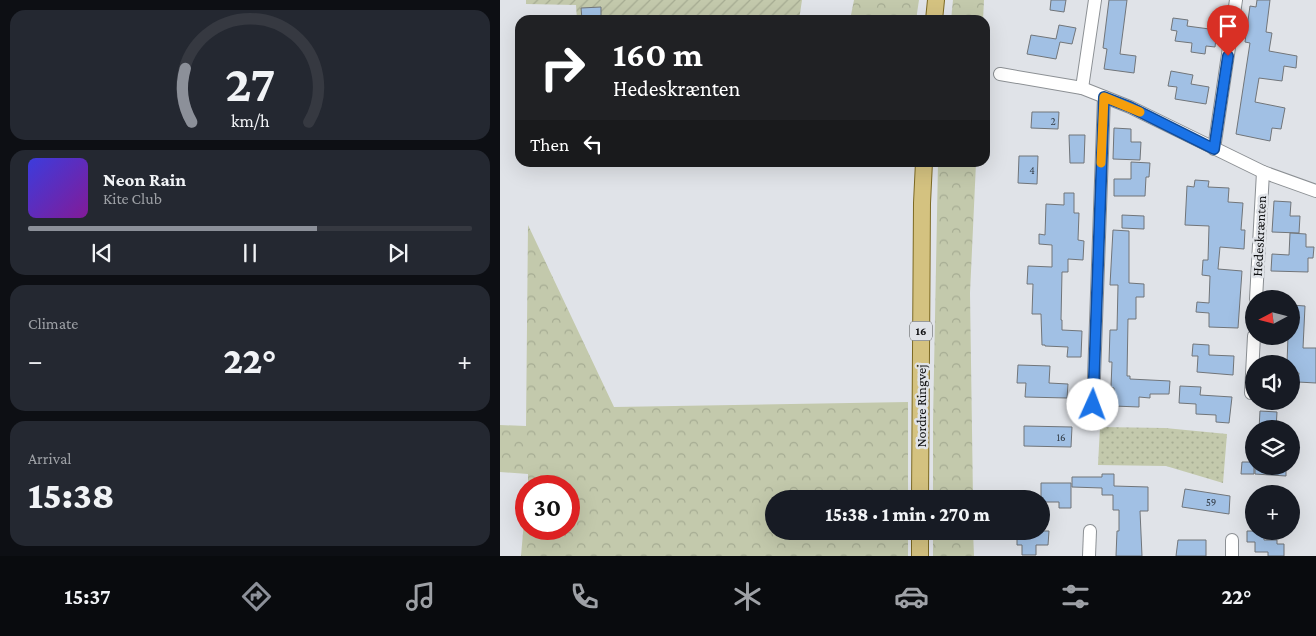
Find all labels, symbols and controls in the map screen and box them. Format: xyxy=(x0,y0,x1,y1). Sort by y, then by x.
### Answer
pin xyxy=(1207,5,1249,56)
icon: arrive xyxy=(1214,12,1242,40)
icon: right xyxy=(530,35,595,100)
text: 160 m xyxy=(613,35,703,74)
text: 27 xyxy=(225,54,275,112)
text: Hedeskrænten xyxy=(613,76,740,101)
text: km/h xyxy=(231,111,270,131)
house number: 2 xyxy=(1050,115,1056,127)
icon: left xyxy=(579,130,607,158)
text: Then xyxy=(530,134,569,155)
house number: 4 xyxy=(1029,164,1035,176)
text: Neon Rain xyxy=(103,169,186,190)
text: Kite Club xyxy=(103,190,162,207)
street label: Hedeskrænten xyxy=(1249,195,1269,277)
icon: previous xyxy=(88,239,116,267)
icon: pause xyxy=(236,239,264,267)
icon: next xyxy=(384,239,412,267)
north arrow xyxy=(1245,290,1300,345)
map controls xyxy=(1245,290,1300,540)
text: Climate xyxy=(28,315,78,332)
road number: 16 xyxy=(910,322,932,341)
text: 22° xyxy=(223,339,277,381)
text: − xyxy=(28,345,43,376)
text: + xyxy=(457,345,472,376)
button: sound xyxy=(1245,355,1300,410)
street label: Nordre Ringvej xyxy=(913,364,930,448)
position arrow xyxy=(1066,378,1118,430)
button: layers xyxy=(1245,420,1300,475)
house number: 16 xyxy=(1056,431,1066,443)
text: Arrival xyxy=(28,450,72,467)
text: 15:38 xyxy=(28,474,115,516)
speed limit sign: 30 xyxy=(515,475,580,540)
button: + xyxy=(1245,485,1300,540)
house number: 59 xyxy=(1206,496,1216,508)
text: 15:38 · 1 min · 270 m xyxy=(825,504,990,525)
icon: directions xyxy=(239,579,274,614)
icon: music xyxy=(403,579,438,614)
icon: phone xyxy=(567,579,602,614)
icon: climate xyxy=(730,579,765,614)
icon: car xyxy=(894,579,929,614)
icon: filters xyxy=(1058,579,1093,614)
text: 15:37 xyxy=(64,584,111,609)
text: 22° xyxy=(1221,584,1252,609)

